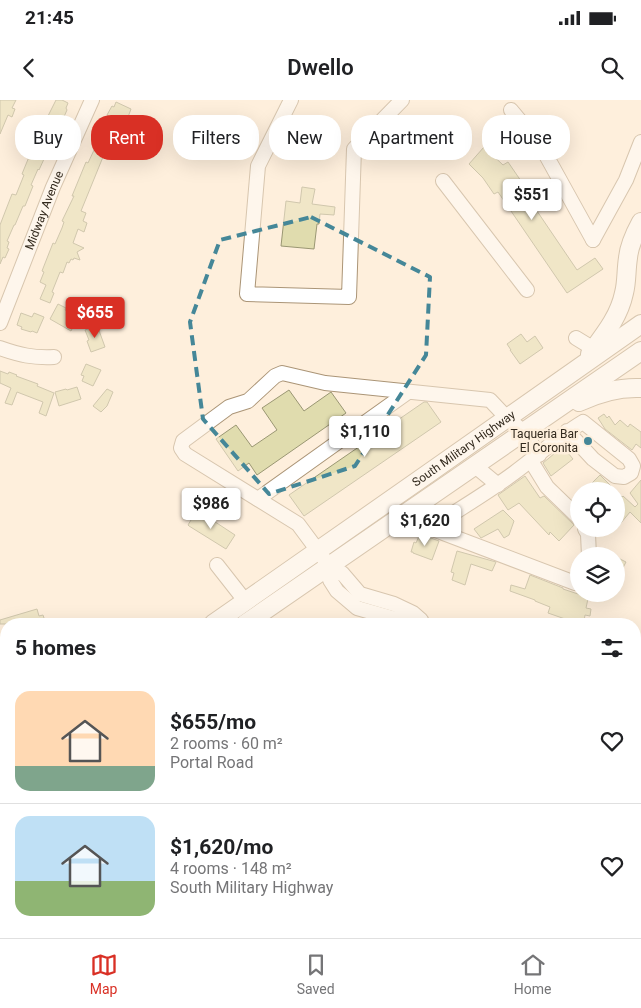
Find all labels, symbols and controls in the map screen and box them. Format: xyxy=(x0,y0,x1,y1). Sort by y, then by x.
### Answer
text: 21:45 xyxy=(25,6,74,29)
icon: back xyxy=(15,54,43,82)
icon: search xyxy=(598,54,626,82)
text: Dwello xyxy=(287,55,354,80)
chip: Buy xyxy=(15,115,81,160)
chip: Rent xyxy=(91,115,163,160)
chip: Filters xyxy=(173,115,259,160)
chip: New xyxy=(269,115,341,160)
chip: Apartment xyxy=(351,115,472,160)
chip: House xyxy=(482,115,570,160)
street label: Midway Avenue xyxy=(22,169,66,252)
pin: $551 xyxy=(502,178,562,221)
text: $551 xyxy=(514,185,550,204)
pin: $655 xyxy=(65,296,125,339)
text: $655 xyxy=(77,303,113,322)
street label: South Military Highway xyxy=(410,407,518,490)
pin: $1,110 xyxy=(324,416,406,458)
text: $1,110 xyxy=(340,422,390,441)
place label: Taqueria Bar El Coronita xyxy=(511,427,578,455)
marker: Taqueria Bar El Coronita xyxy=(582,435,594,447)
map controls xyxy=(570,482,625,602)
button: locate xyxy=(570,482,625,537)
pin: $986 xyxy=(181,488,241,530)
text: $986 xyxy=(193,494,229,513)
pin: $1,620 xyxy=(384,504,466,547)
text: $1,620 xyxy=(400,511,450,530)
button: layers xyxy=(570,547,625,602)
icon: filters xyxy=(598,634,626,662)
text: 5 homes xyxy=(15,636,96,660)
text: $655/mo xyxy=(170,710,256,734)
icon: home xyxy=(55,711,115,771)
icon: heart xyxy=(598,727,626,755)
text: 2 rooms · 60 m² xyxy=(170,734,283,753)
text: Portal Road xyxy=(170,753,253,772)
text: $1,620/mo xyxy=(170,835,273,859)
icon: home xyxy=(55,836,115,896)
icon: heart xyxy=(598,852,626,880)
text: 4 rooms · 148 m² xyxy=(170,859,292,878)
text: South Military Highway xyxy=(170,878,333,897)
tab: Map xyxy=(90,951,118,997)
tab: Saved xyxy=(297,951,335,997)
tab: Home xyxy=(514,951,551,997)

